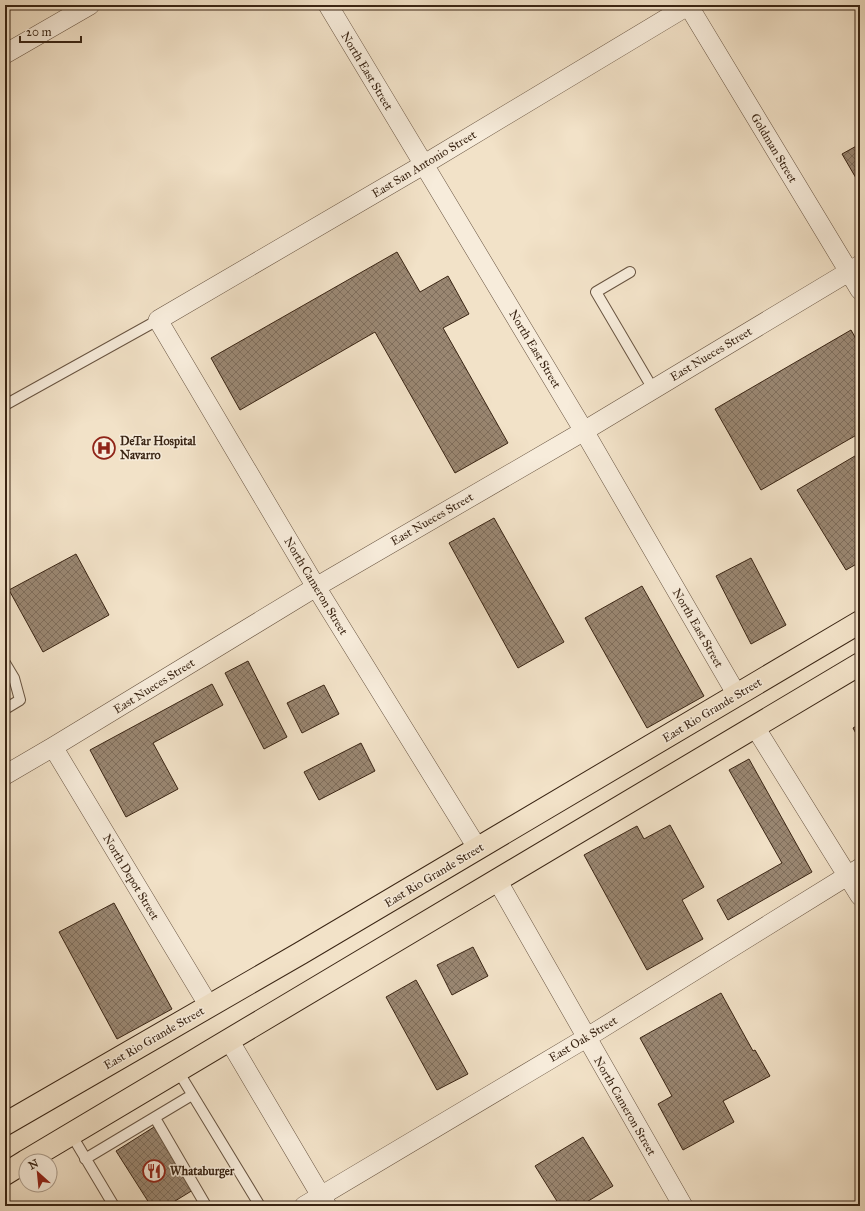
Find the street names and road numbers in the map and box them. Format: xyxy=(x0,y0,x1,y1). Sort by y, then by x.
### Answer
street label: North East Street xyxy=(338,29,396,113)
street label: Goldman Street xyxy=(748,111,801,186)
street label: East San Antonio Street xyxy=(369,127,479,201)
street label: North East Street xyxy=(506,307,564,391)
street label: East Nueces Street xyxy=(667,324,755,384)
street label: East Nueces Street xyxy=(388,489,476,548)
street label: North Cameron Street xyxy=(281,534,351,638)
street label: North East Street xyxy=(670,586,727,671)
street label: East Nueces Street xyxy=(111,655,198,717)
street label: East Rio Grande Street xyxy=(660,674,765,745)
street label: North Depot Street xyxy=(100,832,162,923)
street label: East Rio Grande Street xyxy=(382,839,487,910)
street label: East Rio Grande Street xyxy=(101,1003,207,1072)
street label: East Oak Street xyxy=(546,1013,620,1065)
street label: North Cameron Street xyxy=(591,1054,659,1159)

